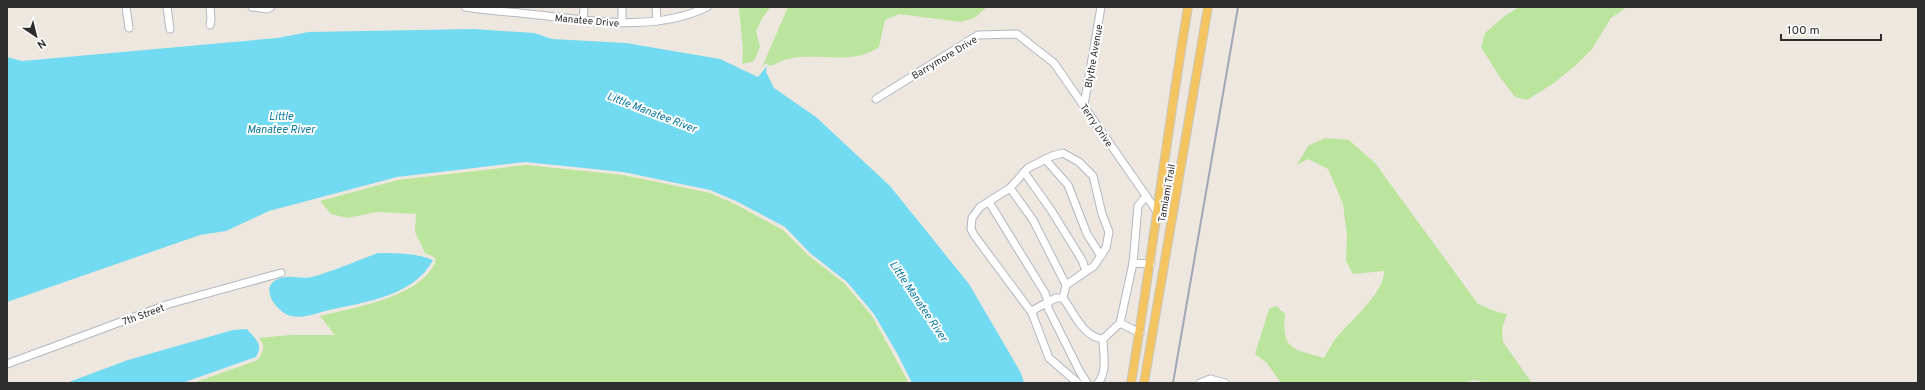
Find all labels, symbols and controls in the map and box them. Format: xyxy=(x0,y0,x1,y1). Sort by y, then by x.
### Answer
street label: Manatee Drive xyxy=(554,12,620,31)
north arrow xyxy=(16,16,56,56)
scale bar xyxy=(1781,16,1881,42)
street label: Blythe Avenue xyxy=(1082,23,1106,89)
text: 100 m xyxy=(1787,23,1820,39)
street label: Barrymore Drive xyxy=(910,34,980,83)
text: N xyxy=(34,35,48,51)
water label: Little Manatee River xyxy=(605,89,699,137)
street label: Terry Drive xyxy=(1077,102,1115,150)
water label: Little Manatee River xyxy=(247,110,316,137)
street label: Tamiami Trail xyxy=(1156,163,1179,223)
water label: Little Manatee River xyxy=(886,258,951,345)
street label: 7th Street xyxy=(121,302,167,329)

